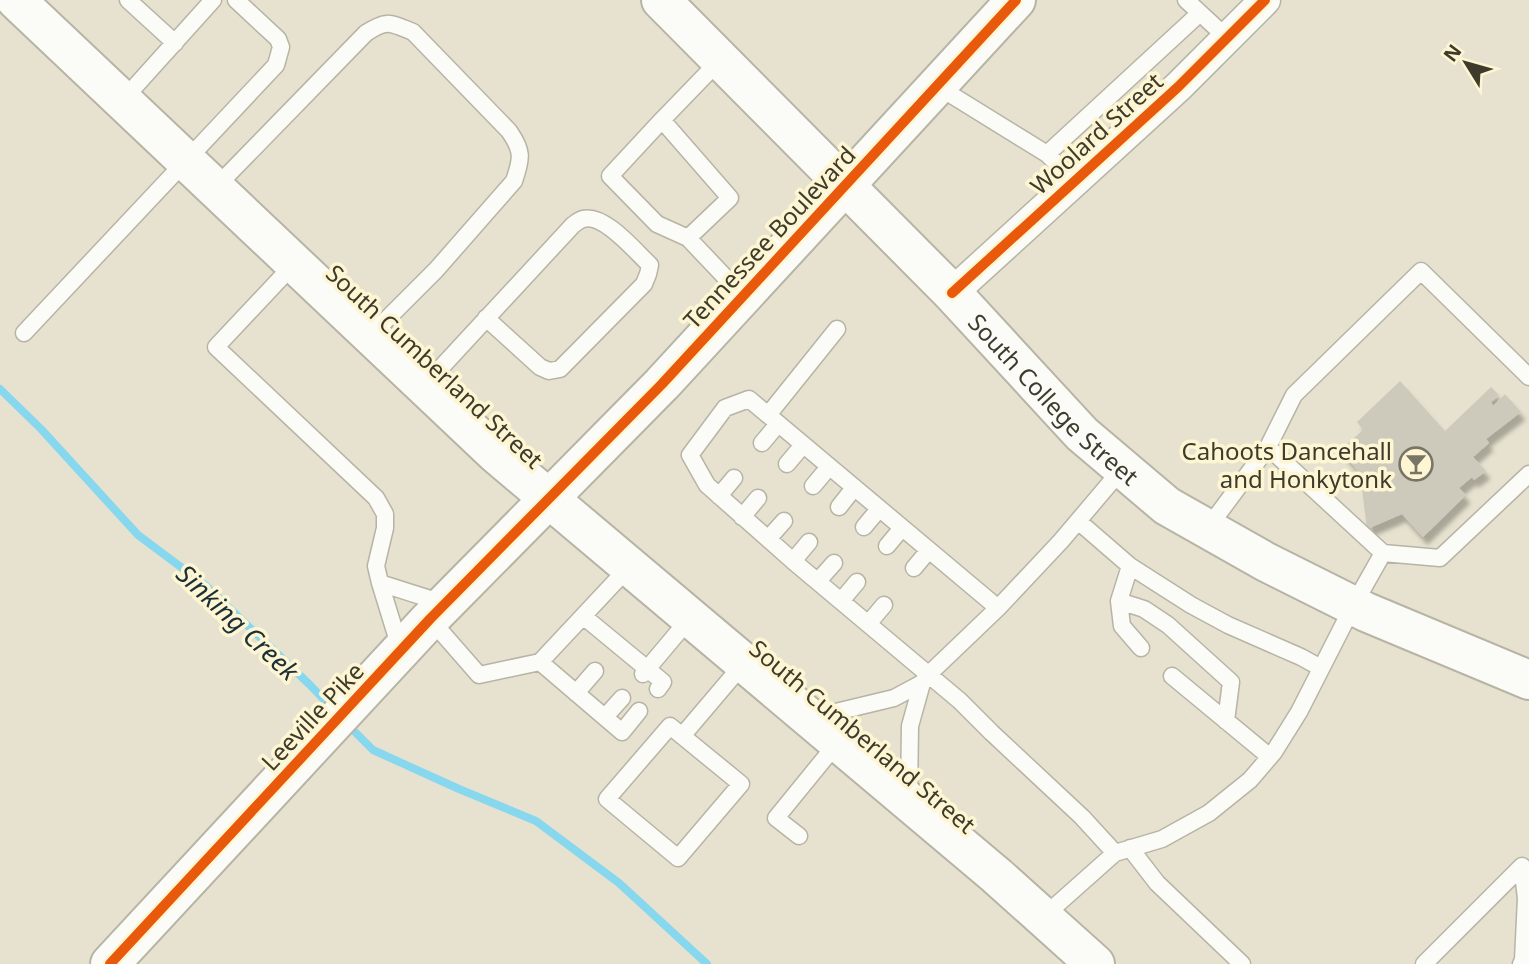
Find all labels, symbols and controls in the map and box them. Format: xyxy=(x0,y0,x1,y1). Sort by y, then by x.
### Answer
north arrow xyxy=(1431,28,1501,98)
text: N xyxy=(1437,39,1467,67)
street label: Woolard Street xyxy=(1023,64,1170,201)
street label: Tennessee Boulevard xyxy=(676,138,862,336)
street label: South Cumberland Street xyxy=(319,257,551,476)
street label: South College Street xyxy=(962,306,1146,492)
place label: Cahoots Dancehall and Honkytonk xyxy=(1182,434,1392,495)
bar icon: Cahoots Dancehall and Honkytonk xyxy=(1397,445,1435,483)
water label: Sinking Creek xyxy=(169,556,308,689)
street label: South Cumberland Street xyxy=(743,632,983,841)
street label: Leeville Pike xyxy=(253,655,371,777)

